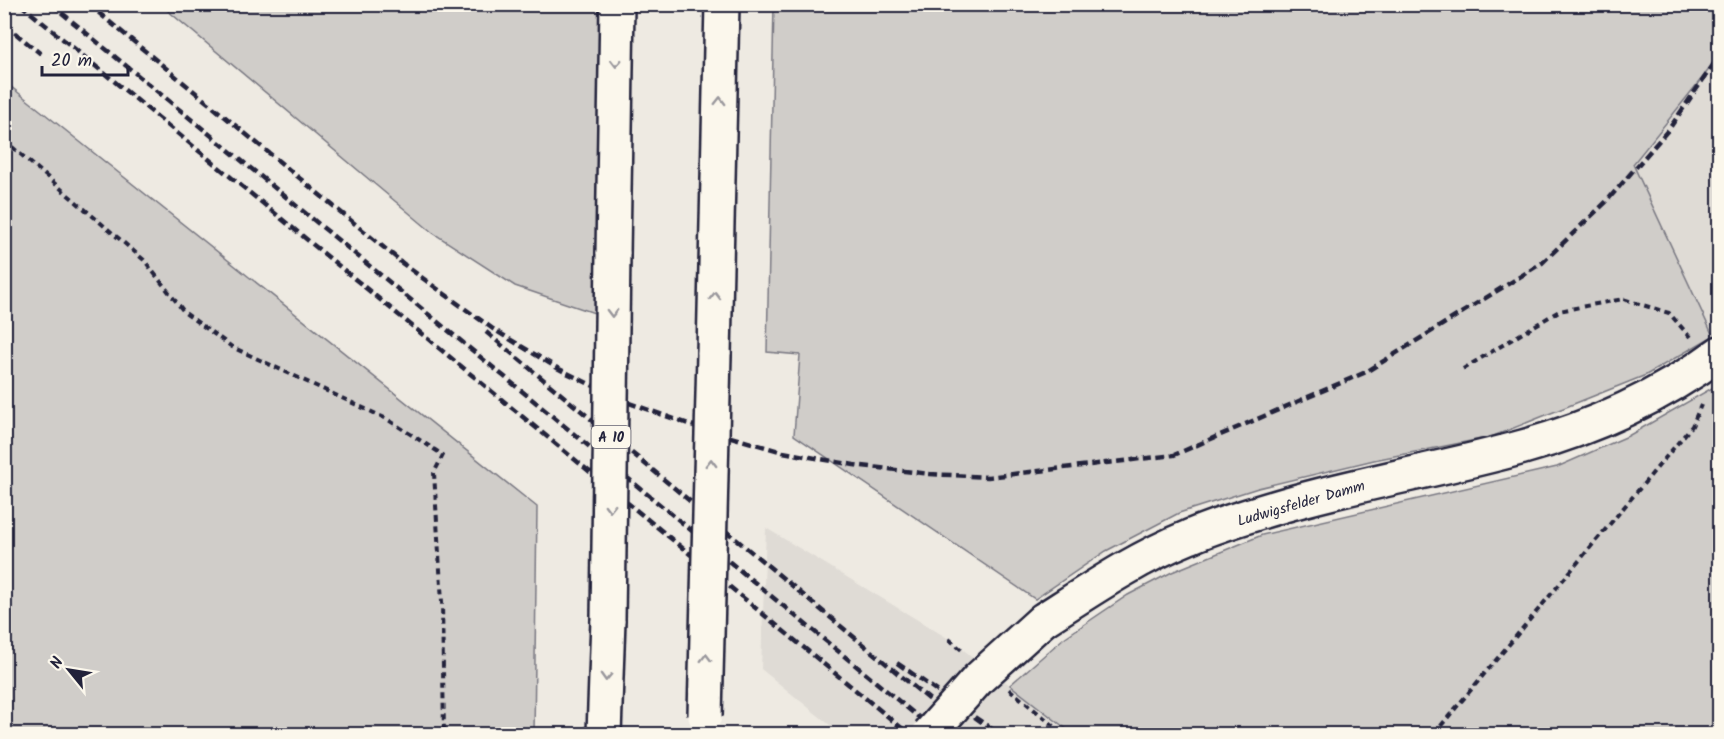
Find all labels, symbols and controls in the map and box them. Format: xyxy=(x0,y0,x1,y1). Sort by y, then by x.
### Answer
scale bar xyxy=(42,39,128,77)
text: 20 m xyxy=(51,47,92,76)
one-way arrow xyxy=(610,58,622,67)
one-way arrow xyxy=(713,96,726,105)
one-way arrow xyxy=(709,291,721,300)
one-way arrow xyxy=(606,308,618,317)
road number: A 10 xyxy=(592,426,630,448)
one-way arrow xyxy=(705,458,717,467)
street label: Ludwigsfelder Damm xyxy=(1235,474,1368,534)
one-way arrow xyxy=(604,503,616,512)
north arrow xyxy=(39,640,99,700)
text: N xyxy=(44,653,71,674)
one-way arrow xyxy=(700,653,712,662)
one-way arrow xyxy=(600,673,613,682)

